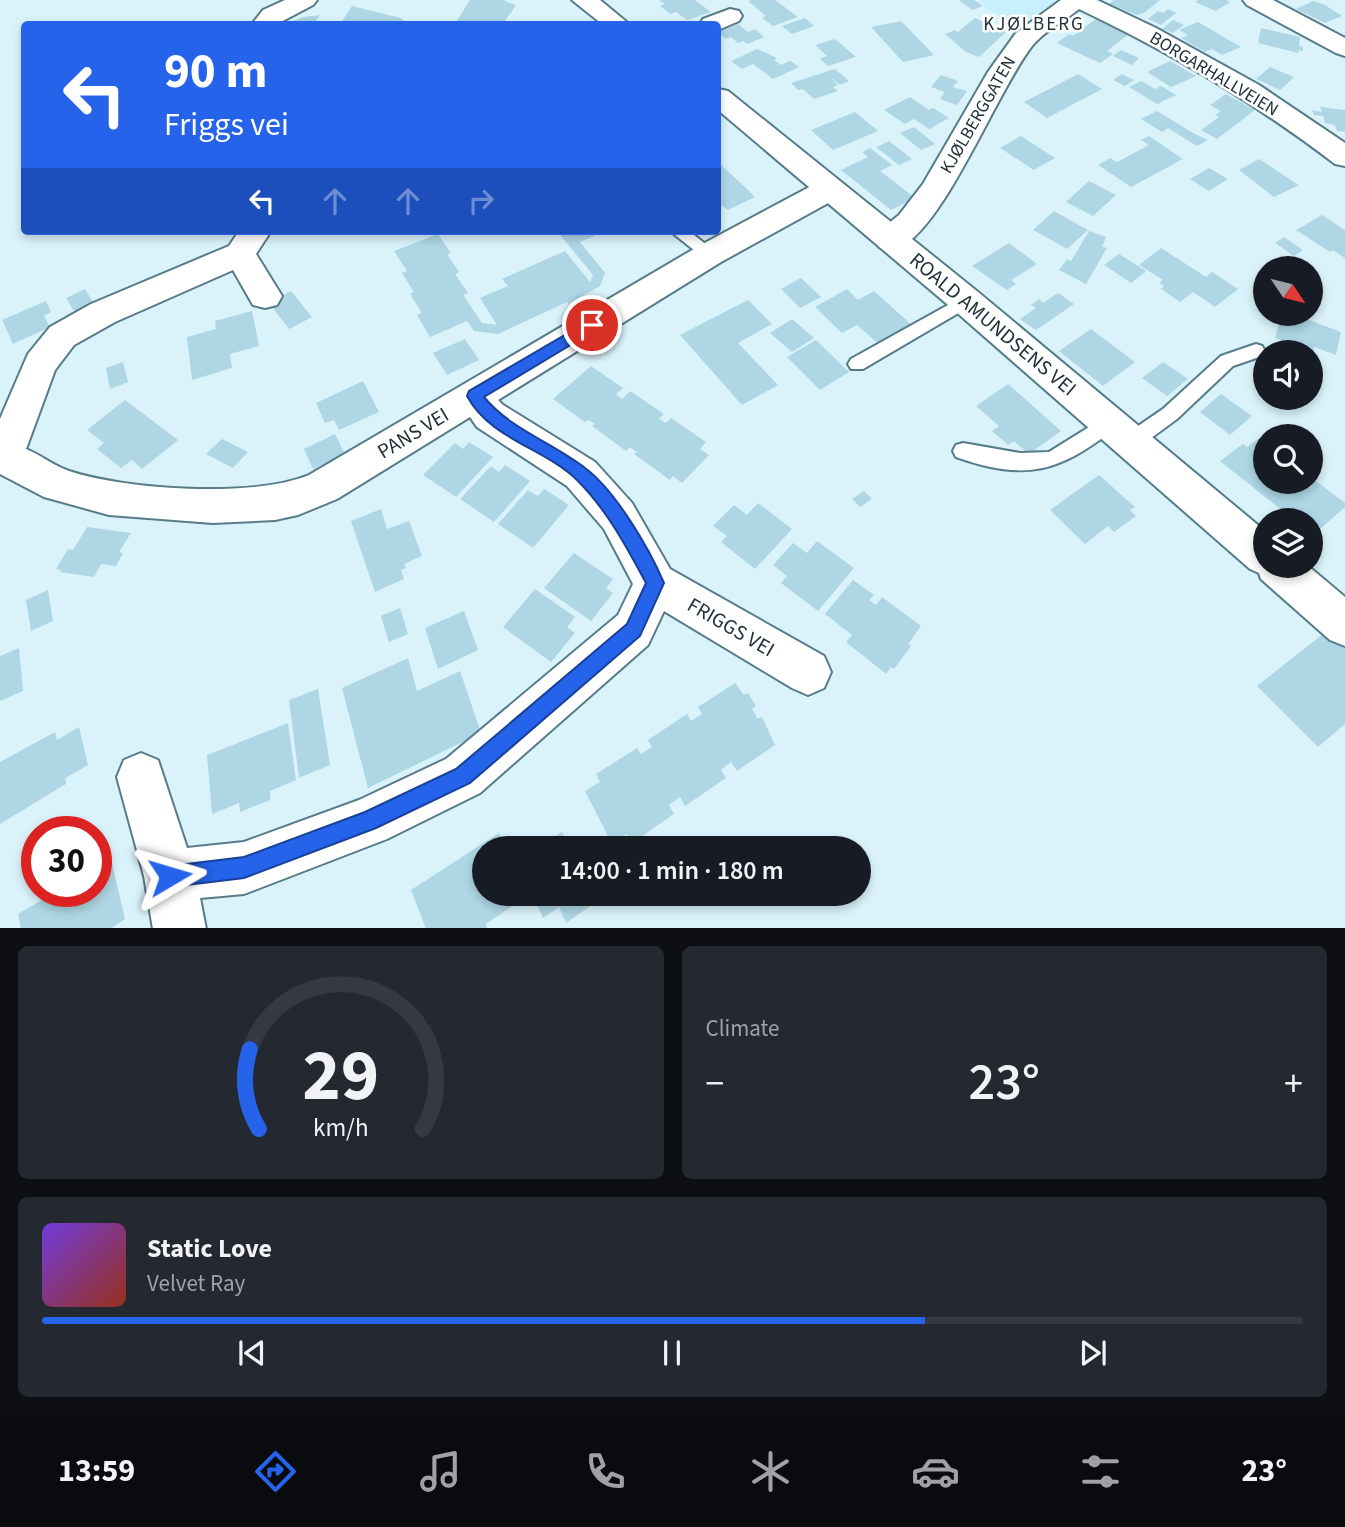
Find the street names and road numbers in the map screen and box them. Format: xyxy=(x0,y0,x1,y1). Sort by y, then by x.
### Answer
street label: BORGARHALLVEIEN xyxy=(1145,26,1283,122)
street label: KJØLBERGGATEN xyxy=(934,52,1022,178)
street label: ROALD AMUNDSENS VEI xyxy=(903,245,1083,403)
street label: PANS VEI xyxy=(372,400,454,466)
street label: FRIGGS VEI xyxy=(682,590,780,664)

